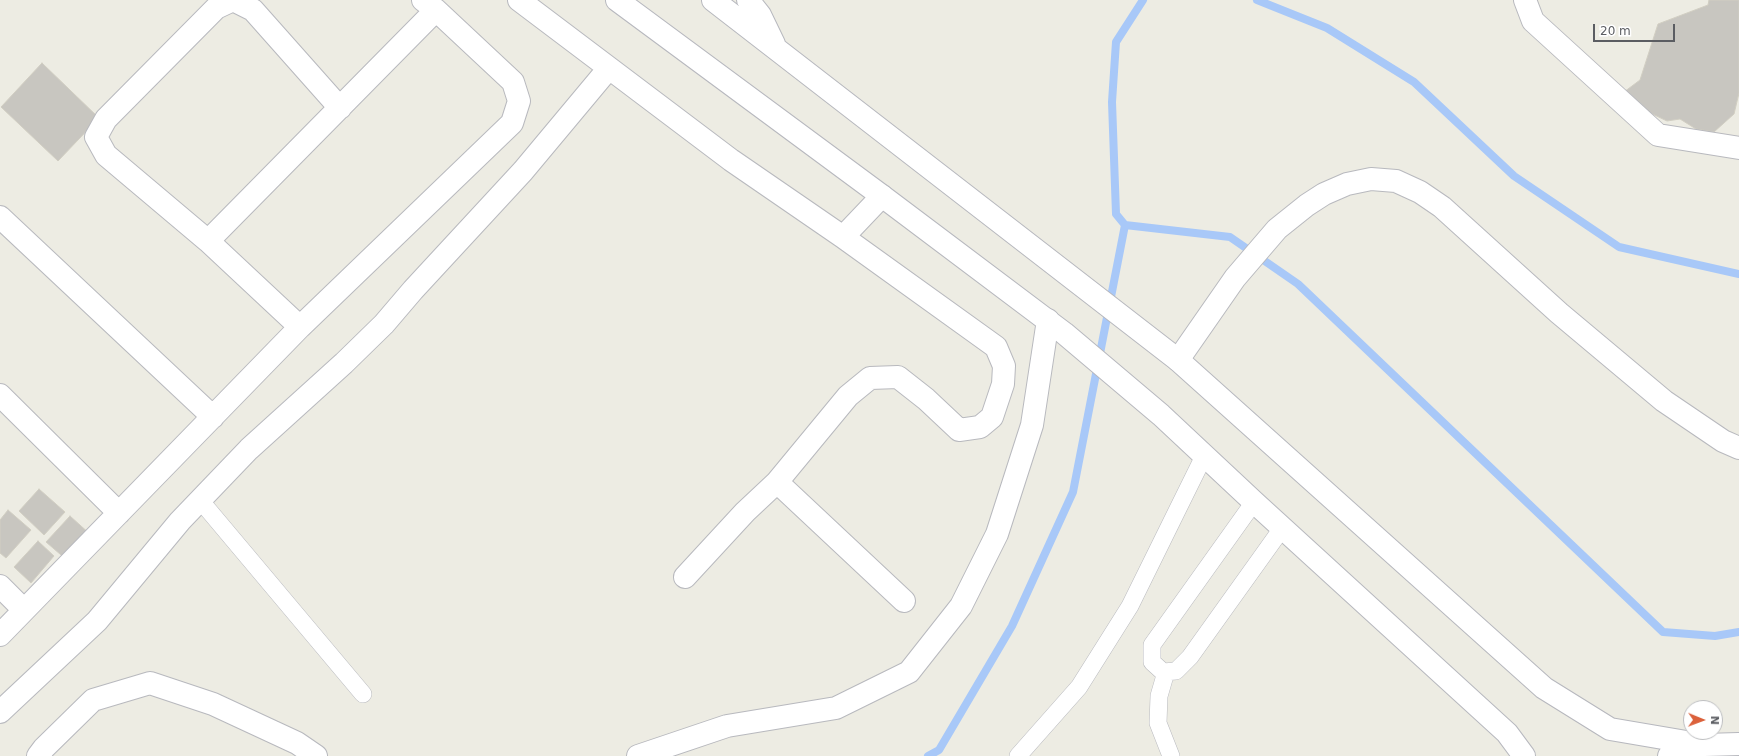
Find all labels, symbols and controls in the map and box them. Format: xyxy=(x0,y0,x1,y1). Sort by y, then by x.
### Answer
scale bar xyxy=(1595,16,1677,42)
text: 20 m xyxy=(1600,24,1631,38)
north arrow xyxy=(1683,700,1723,740)
text: N xyxy=(1708,715,1721,725)

